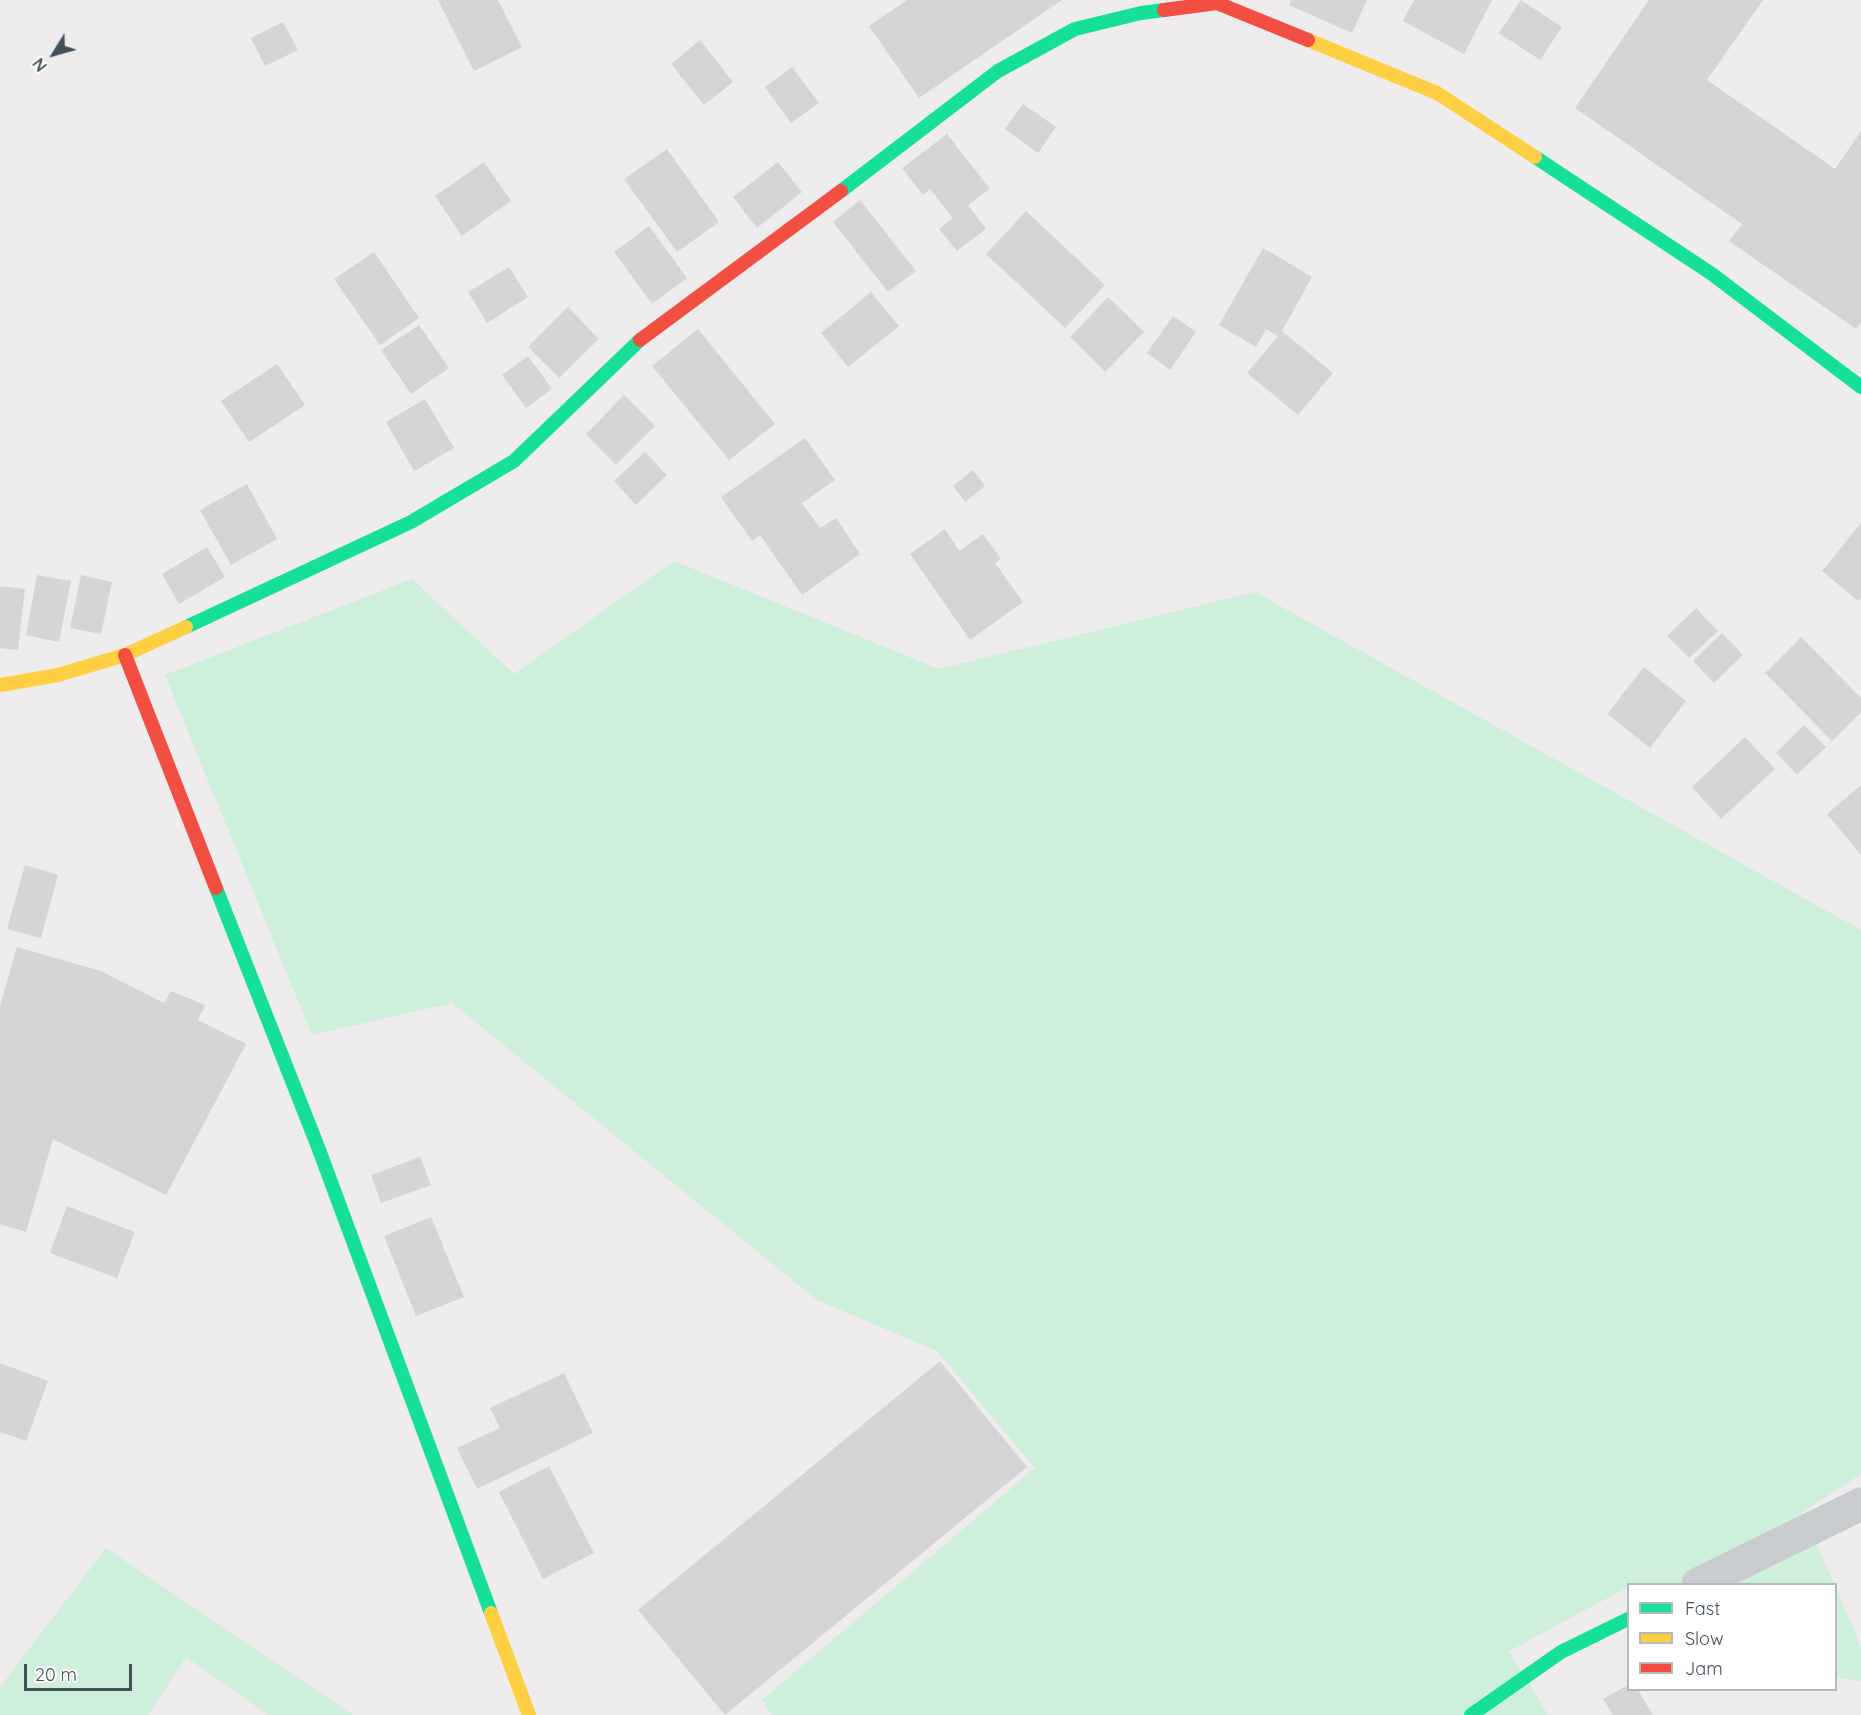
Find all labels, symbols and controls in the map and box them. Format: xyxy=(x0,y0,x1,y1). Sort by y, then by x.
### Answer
north arrow xyxy=(24,24,84,84)
text: N xyxy=(28,54,51,76)
legend xyxy=(1627,1583,1837,1691)
text: Fast xyxy=(1685,1597,1720,1620)
text: Slow xyxy=(1685,1627,1723,1650)
scale bar xyxy=(27,1652,135,1690)
text: Jam xyxy=(1685,1657,1723,1680)
text: 20 m xyxy=(35,1663,77,1686)

